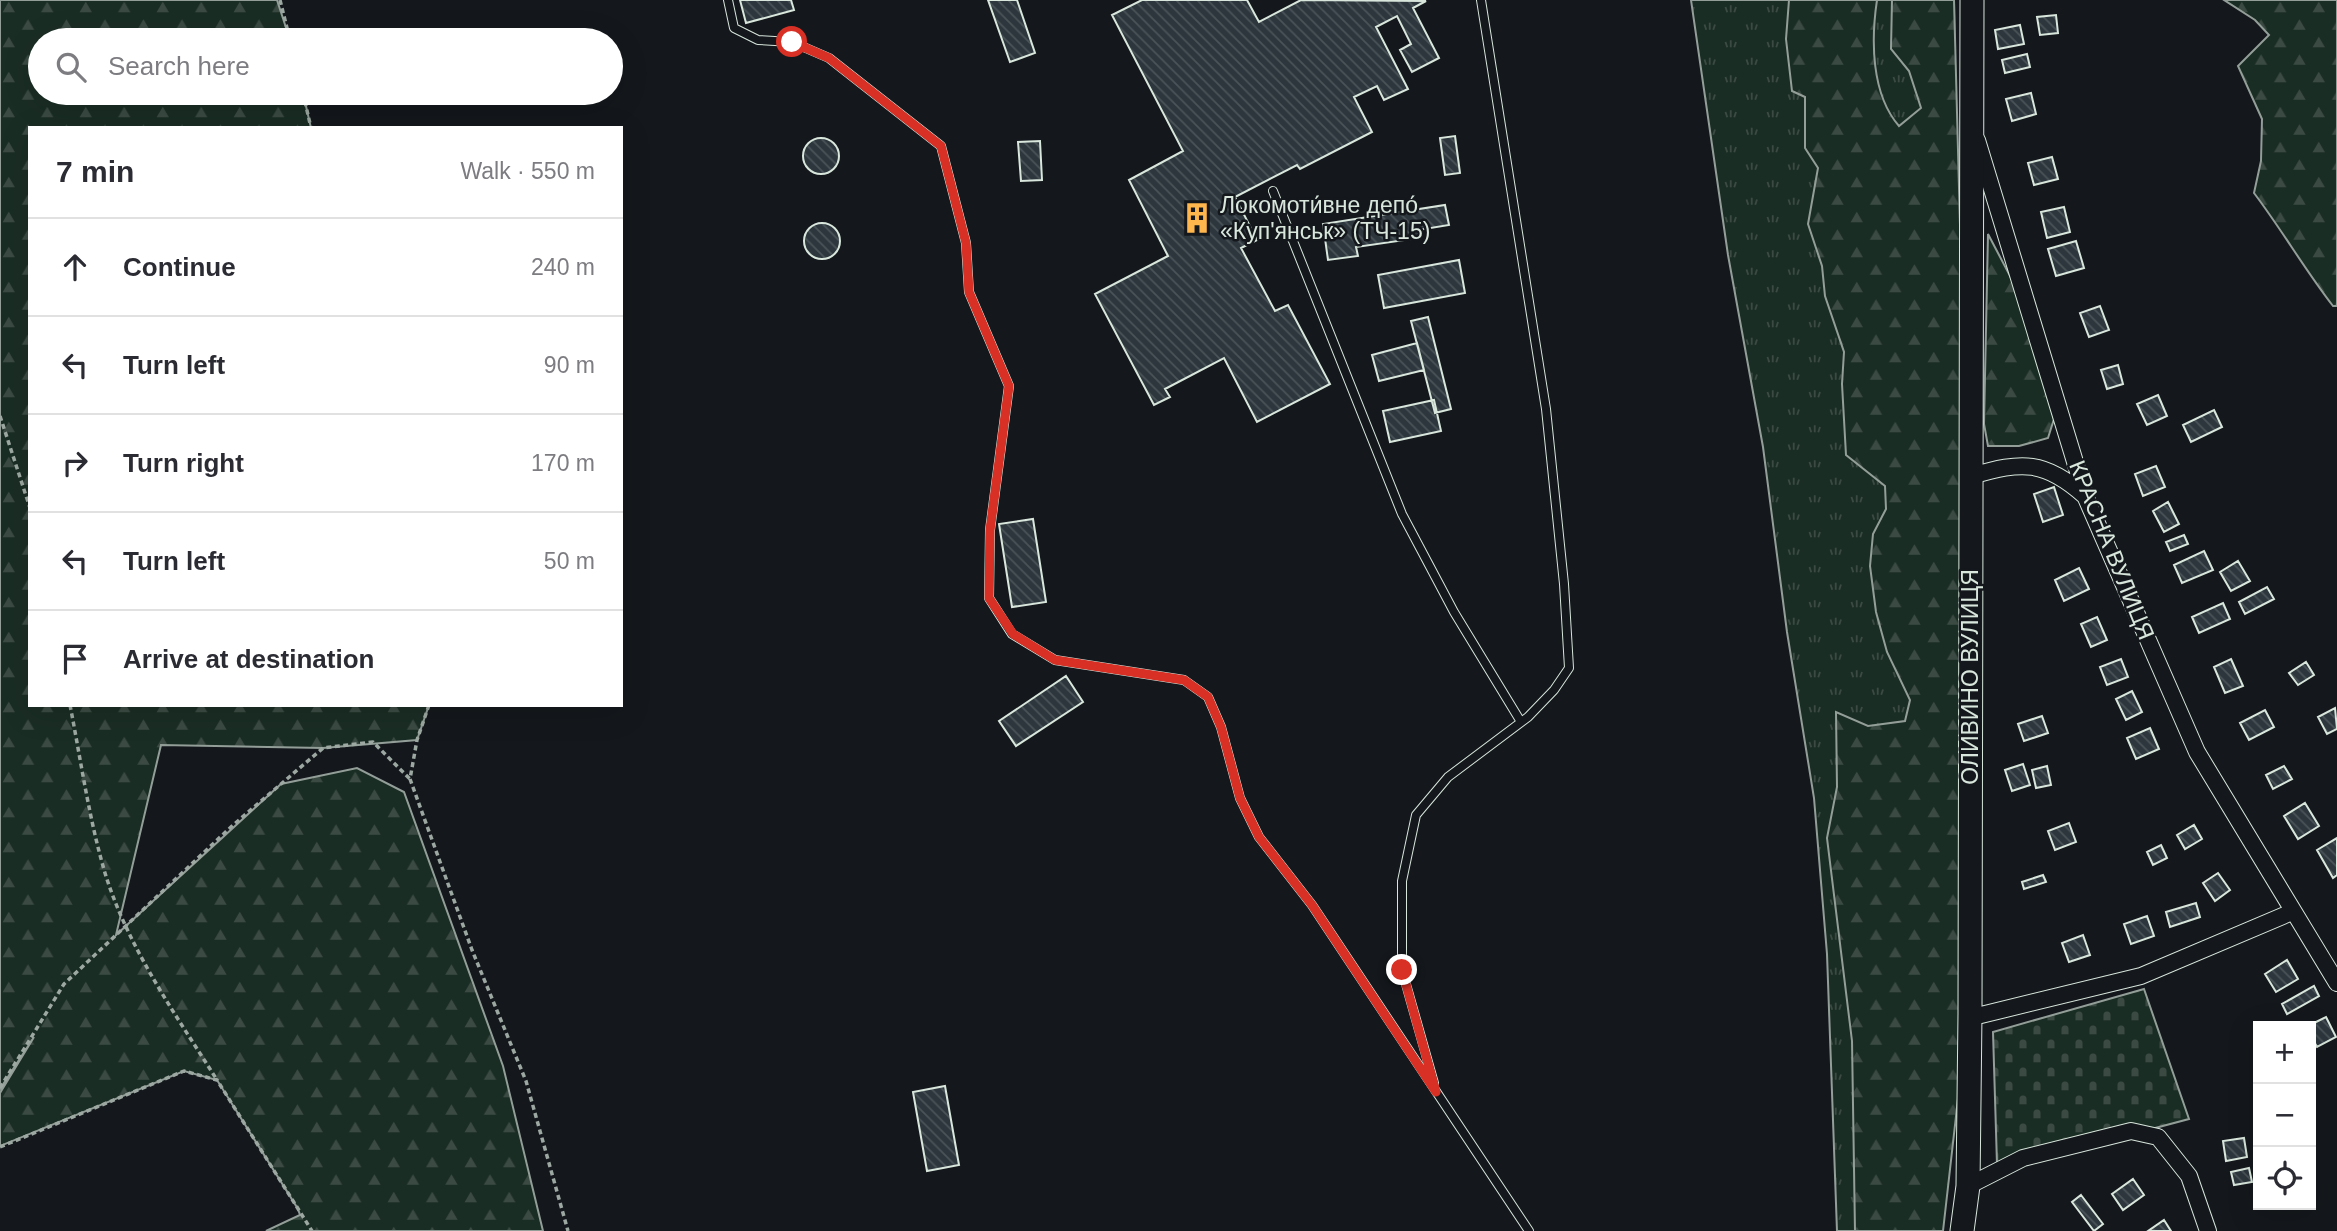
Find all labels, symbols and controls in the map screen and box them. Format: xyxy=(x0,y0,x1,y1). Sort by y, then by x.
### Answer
route start xyxy=(776,26,807,57)
search box xyxy=(28,28,623,105)
icon: search xyxy=(52,48,90,86)
text: Search here xyxy=(108,51,250,81)
text: 7 min xyxy=(56,155,134,188)
text: Walk · 550 m xyxy=(460,158,595,184)
place label: Локомоти́вне депо́ «Куп'янськ» (ТЧ-15) xyxy=(1220,192,1430,244)
building icon: Локомоти́вне депо́ «Куп'янськ» (ТЧ-15) xyxy=(1180,201,1214,235)
icon: ahead xyxy=(56,248,94,286)
text: Continue xyxy=(123,252,236,282)
text: 240 m xyxy=(531,254,595,280)
icon: left xyxy=(56,346,94,384)
text: Turn left xyxy=(123,350,225,380)
text: 90 m xyxy=(544,352,595,378)
icon: right xyxy=(56,444,94,482)
text: Turn right xyxy=(123,448,244,478)
text: 170 m xyxy=(531,450,595,476)
street label: КРАСНА ВУЛИЦЯ xyxy=(2064,457,2160,643)
icon: left xyxy=(56,542,94,580)
text: Turn left xyxy=(123,546,225,576)
text: 50 m xyxy=(544,548,595,574)
street label: ОЛИВИНО ВУЛИЦЯ xyxy=(1957,569,1983,785)
icon: arrive xyxy=(56,640,94,678)
text: Arrive at destination xyxy=(123,644,374,674)
route end xyxy=(1386,954,1417,985)
map controls xyxy=(2253,1021,2316,1210)
button: + xyxy=(2253,1021,2316,1084)
button: − xyxy=(2253,1084,2316,1147)
button: locate xyxy=(2253,1147,2316,1210)

